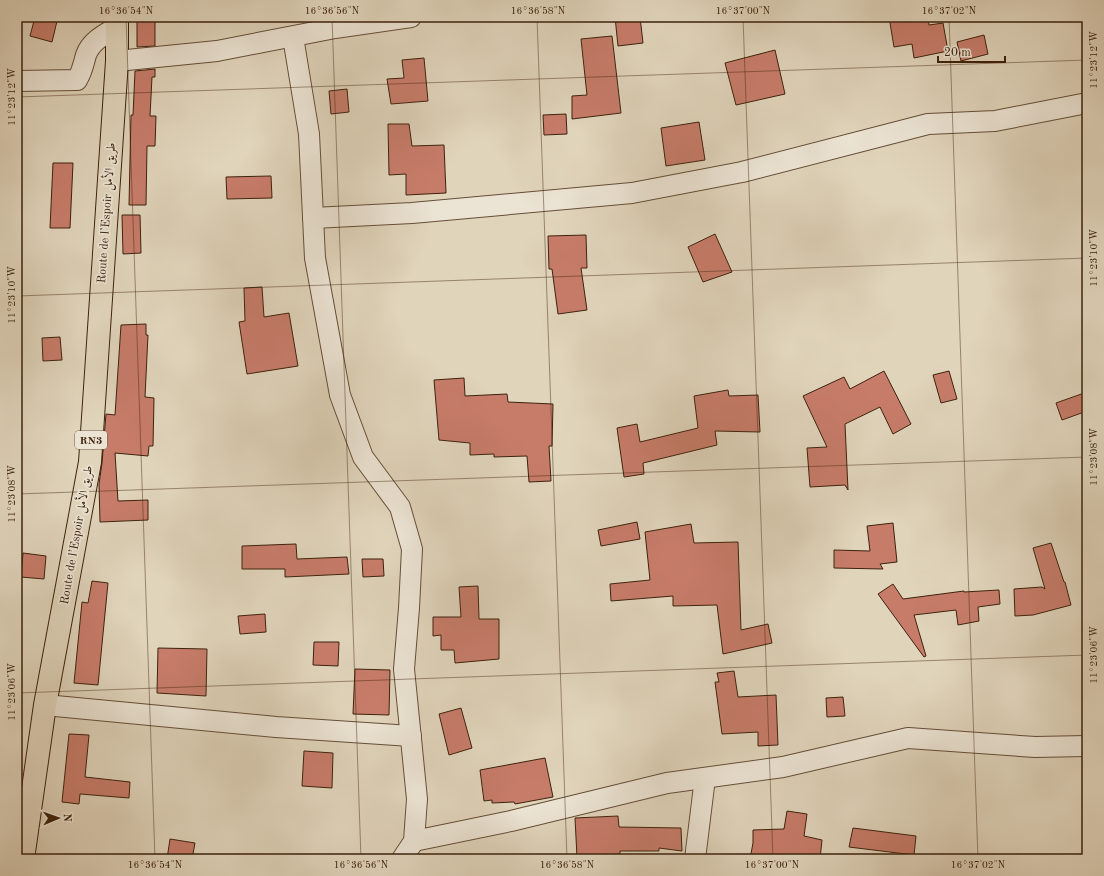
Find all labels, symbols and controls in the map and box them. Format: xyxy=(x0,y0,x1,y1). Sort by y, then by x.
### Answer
text: 16°36'54"N xyxy=(99,6,154,16)
text: 16°36'56"N xyxy=(305,6,360,16)
text: 16°36'58"N xyxy=(511,6,566,16)
text: 16°37'00"N xyxy=(716,6,771,16)
text: 16°37'02"N xyxy=(922,6,977,16)
text: 11°23'12"W xyxy=(1089,31,1099,89)
scale bar xyxy=(938,38,1005,64)
text: 20 m xyxy=(944,47,971,59)
text: 11°23'12"W xyxy=(7,68,17,126)
street label: Route de l’Espoir طريق الأمل xyxy=(92,142,120,284)
text: 11°23'10"W xyxy=(1089,229,1099,287)
text: 11°23'10"W xyxy=(7,266,17,324)
text: 11°23'08"W xyxy=(1089,428,1099,486)
road number: RN3 xyxy=(75,431,107,449)
street label: Route de l’Espoir طريق الأمل xyxy=(55,464,97,606)
text: 11°23'08"W xyxy=(7,465,17,523)
text: 11°23'06"W xyxy=(1089,626,1099,684)
text: 11°23'06"W xyxy=(7,663,17,721)
north arrow xyxy=(38,798,78,838)
text: N xyxy=(61,813,72,823)
text: 16°36'54"N xyxy=(128,860,183,870)
text: 16°36'56"N xyxy=(334,860,389,870)
text: 16°36'58"N xyxy=(540,860,595,870)
text: 16°37'00"N xyxy=(745,860,800,870)
text: 16°37'02"N xyxy=(951,860,1006,870)

